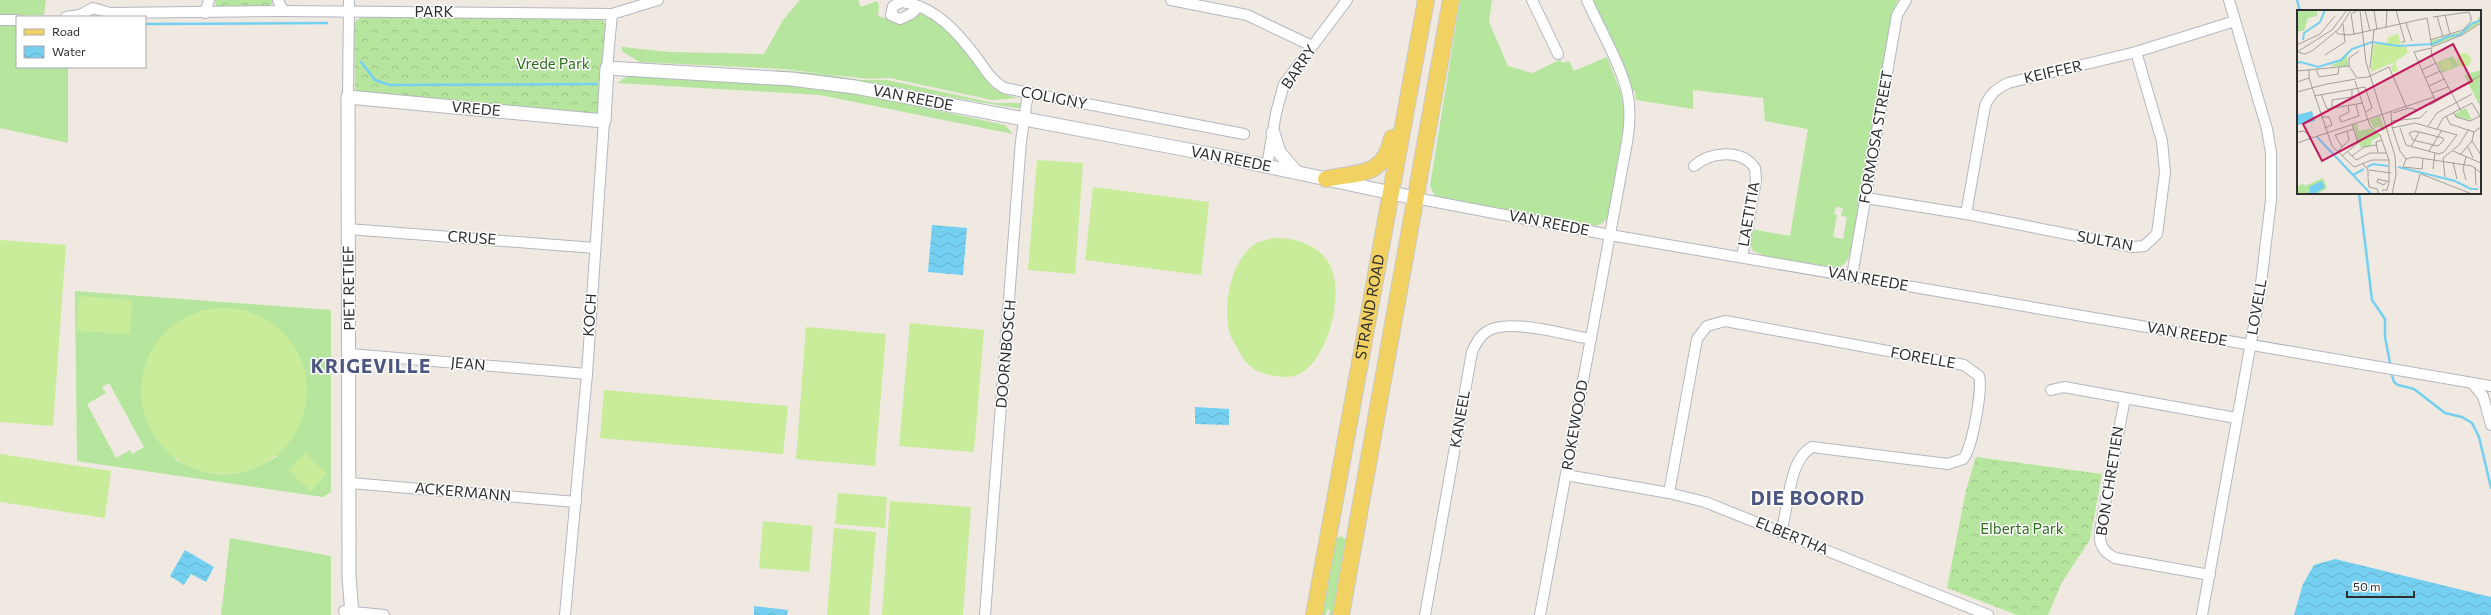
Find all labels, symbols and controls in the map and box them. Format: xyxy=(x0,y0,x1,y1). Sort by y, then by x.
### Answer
street label: PARK xyxy=(414,2,454,20)
inset map xyxy=(2297,10,2481,194)
legend xyxy=(16,16,146,68)
text: Road xyxy=(52,24,80,38)
street label: BARRY xyxy=(1277,41,1320,92)
text: Water xyxy=(52,44,86,58)
park label: Vrede Park xyxy=(516,54,590,72)
street label: KEIFFER xyxy=(2022,56,2084,86)
street label: FORMOSA STREET xyxy=(1854,68,1896,205)
street label: VAN REEDE xyxy=(871,80,955,114)
street label: COLIGNY xyxy=(1019,82,1089,112)
street label: VREDE xyxy=(451,97,501,119)
street label: VAN REEDE xyxy=(1189,141,1273,175)
street label: LAETITIA xyxy=(1733,180,1763,248)
street label: VAN REEDE xyxy=(1507,205,1591,239)
street label: CRUSE xyxy=(447,226,497,248)
street label: SULTAN xyxy=(2076,226,2135,254)
street label: PIET RETIEF xyxy=(338,245,358,331)
street label: STRAND ROAD xyxy=(1351,253,1388,361)
street label: VAN REEDE xyxy=(1826,262,1910,294)
street label: LOVELL xyxy=(2242,277,2270,336)
street label: KOCH xyxy=(579,293,599,337)
street label: DOORNBOSCH xyxy=(991,299,1019,409)
street label: VAN REEDE xyxy=(2145,317,2229,349)
street label: FORELLE xyxy=(1889,342,1957,372)
street label: JEAN xyxy=(450,353,486,373)
district label: KRIGEVILLE xyxy=(311,354,431,377)
street label: ROKEWOOD xyxy=(1557,378,1591,471)
street label: KANEEL xyxy=(1445,388,1473,449)
street label: BON CHRETIEN xyxy=(2091,425,2127,537)
street label: ACKERMANN xyxy=(414,478,512,504)
district label: DIE BOORD xyxy=(1751,486,1865,509)
street label: ELBERTHA xyxy=(1753,512,1831,558)
park label: Elberta Park xyxy=(1980,519,2064,537)
scale bar xyxy=(2347,573,2414,599)
text: 50 m xyxy=(2353,579,2381,593)

